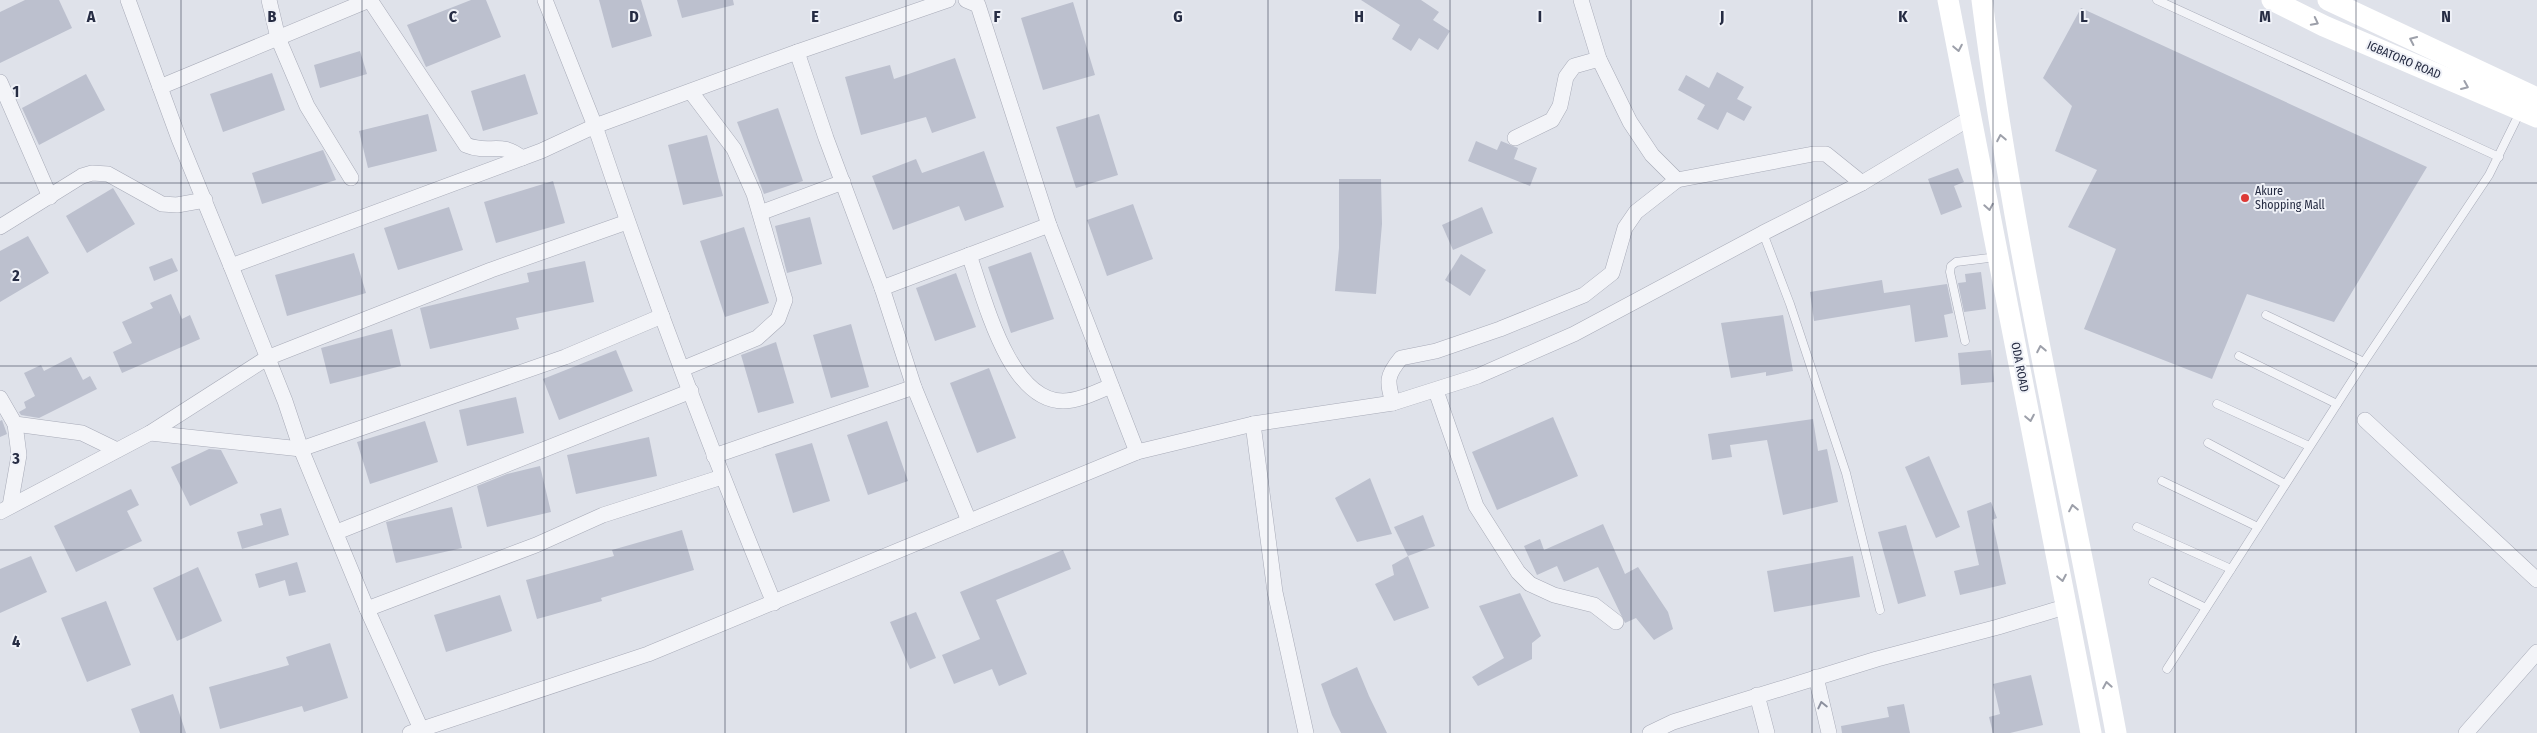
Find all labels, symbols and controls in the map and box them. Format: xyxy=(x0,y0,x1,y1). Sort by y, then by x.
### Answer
text: A xyxy=(86,7,96,26)
text: B xyxy=(268,7,277,26)
text: C xyxy=(449,7,458,26)
text: D xyxy=(629,7,639,26)
text: E xyxy=(811,7,819,26)
text: F xyxy=(993,7,1001,26)
text: G xyxy=(1173,7,1183,26)
text: H xyxy=(1354,7,1364,26)
text: I xyxy=(1538,7,1542,26)
text: J xyxy=(1719,7,1724,26)
text: K xyxy=(1898,7,1908,26)
text: L xyxy=(2080,7,2088,26)
text: M xyxy=(2259,7,2271,26)
text: N xyxy=(2441,7,2451,26)
one-way arrow xyxy=(2310,16,2319,26)
one-way arrow xyxy=(2410,37,2419,47)
street label: IGBATORO ROAD xyxy=(2365,38,2443,82)
one-way arrow xyxy=(1952,43,1963,52)
one-way arrow xyxy=(2460,80,2469,91)
text: 1 xyxy=(13,82,19,101)
one-way arrow xyxy=(1996,133,2007,142)
place label: Akure Shopping Mall xyxy=(2255,184,2325,212)
marker: Akure Shopping Mall xyxy=(2239,192,2251,204)
one-way arrow xyxy=(1984,203,1994,212)
text: 2 xyxy=(11,266,20,285)
street label: ODA ROAD xyxy=(2008,341,2032,393)
one-way arrow xyxy=(2036,345,2047,353)
one-way arrow xyxy=(2024,414,2035,423)
text: 3 xyxy=(11,449,20,468)
one-way arrow xyxy=(2068,504,2079,513)
one-way arrow xyxy=(2056,573,2067,582)
text: 4 xyxy=(12,632,20,651)
one-way arrow xyxy=(2102,681,2113,689)
one-way arrow xyxy=(1817,700,1828,709)

